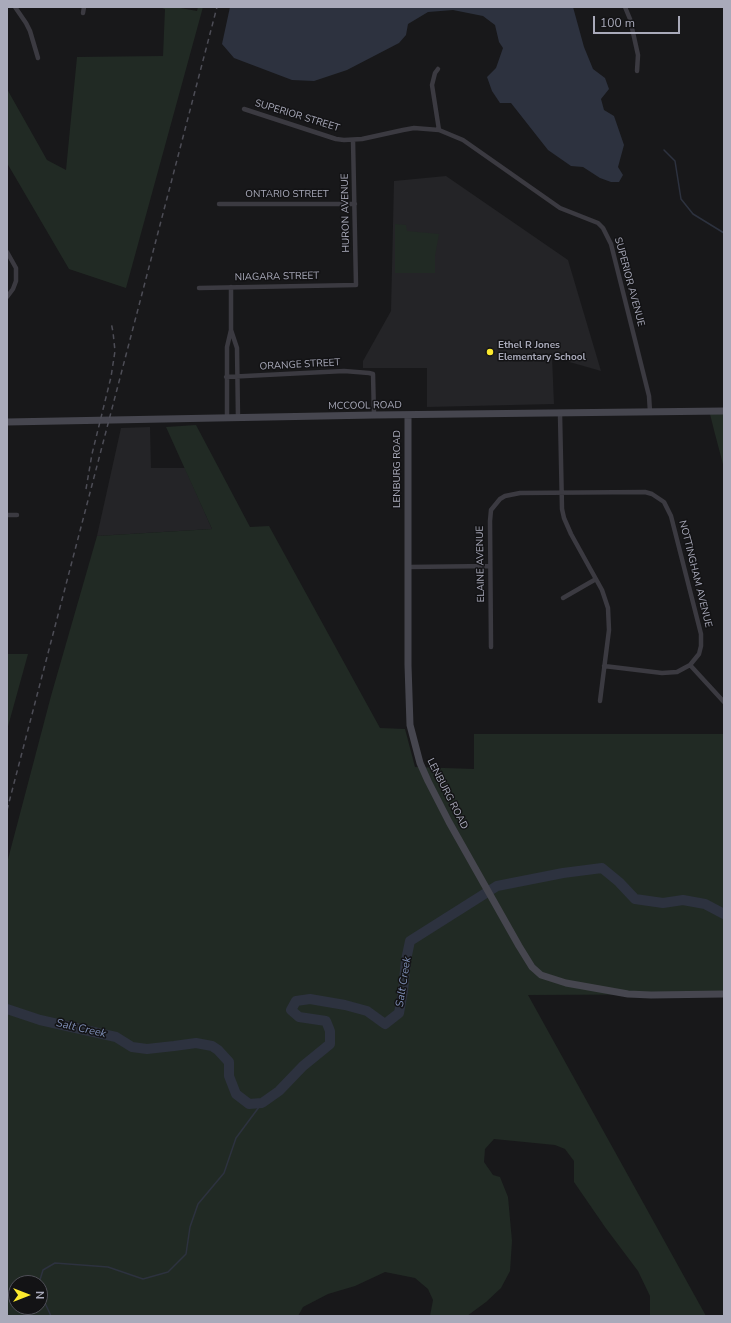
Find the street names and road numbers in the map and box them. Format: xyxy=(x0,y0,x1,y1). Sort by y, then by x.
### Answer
street label: SUPERIOR STREET xyxy=(253,97,341,135)
street label: HURON AVENUE xyxy=(339,173,353,253)
street label: ONTARIO STREET xyxy=(245,189,329,201)
street label: SUPERIOR AVENUE xyxy=(611,236,647,328)
street label: NIAGARA STREET xyxy=(235,270,319,284)
street label: ORANGE STREET xyxy=(259,357,341,373)
street label: MCCOOL ROAD xyxy=(328,399,402,413)
street label: LENBURG ROAD xyxy=(392,430,404,508)
street label: NOTTINGHAM AVENUE xyxy=(676,519,714,629)
street label: ELAINE AVENUE xyxy=(474,526,488,602)
street label: LENBURG ROAD xyxy=(424,756,470,832)

